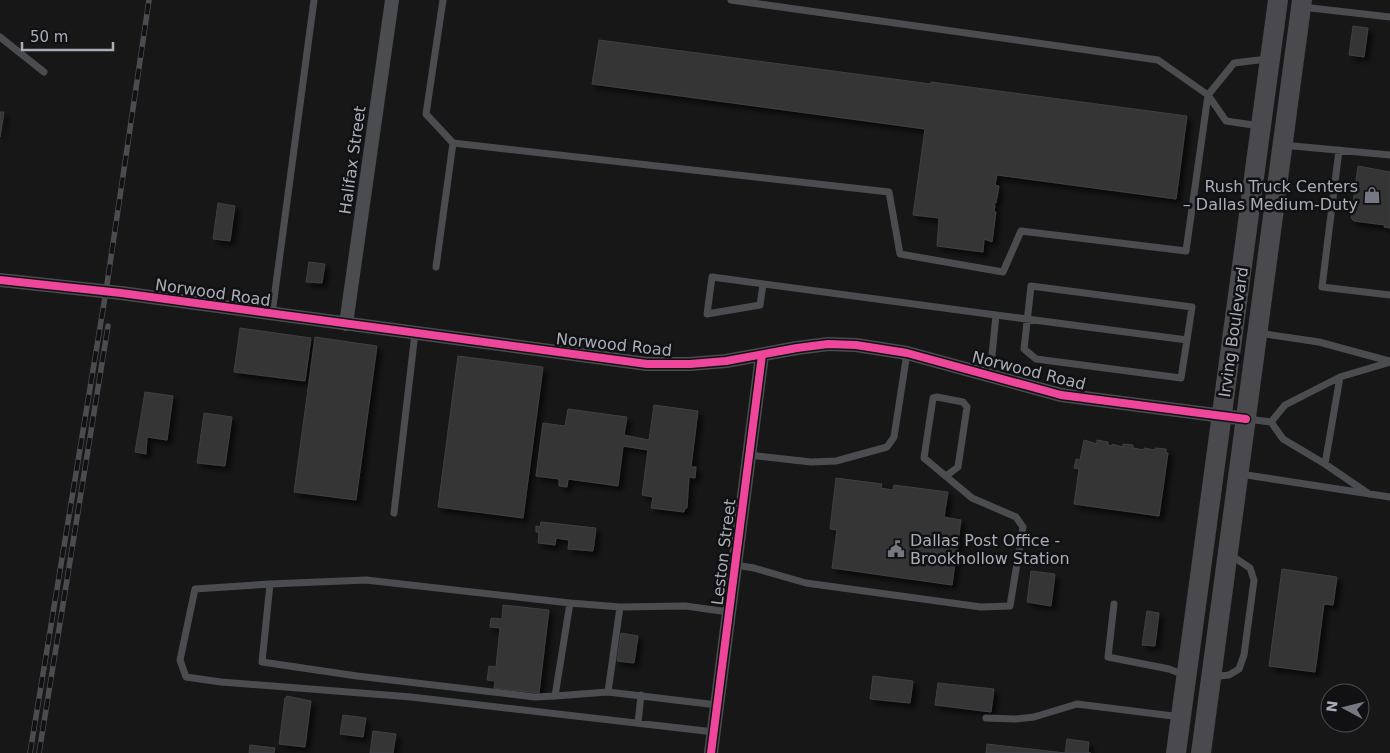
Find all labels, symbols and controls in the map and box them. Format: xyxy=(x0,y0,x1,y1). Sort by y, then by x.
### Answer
scale bar xyxy=(22,20,114,52)
text: 50 m xyxy=(30,28,68,46)
street label: Halifax Street xyxy=(335,105,370,216)
place label: Rush Truck Centers – Dallas Medium-Duty xyxy=(1183,177,1358,214)
shop icon: Rush Truck Centers – Dallas Medium-Duty xyxy=(1362,185,1382,205)
street label: Irving Boulevard xyxy=(1215,266,1252,399)
street label: Norwood Road xyxy=(154,275,272,310)
street label: Norwood Road xyxy=(555,329,673,360)
street label: Norwood Road xyxy=(970,347,1088,394)
street label: Leston Street xyxy=(708,498,739,606)
place label: Dallas Post Office - Brookhollow Station xyxy=(910,531,1070,568)
public building icon: Dallas Post Office - Brookhollow Station xyxy=(886,539,906,559)
north arrow xyxy=(1320,683,1370,733)
text: N xyxy=(1323,700,1341,713)

